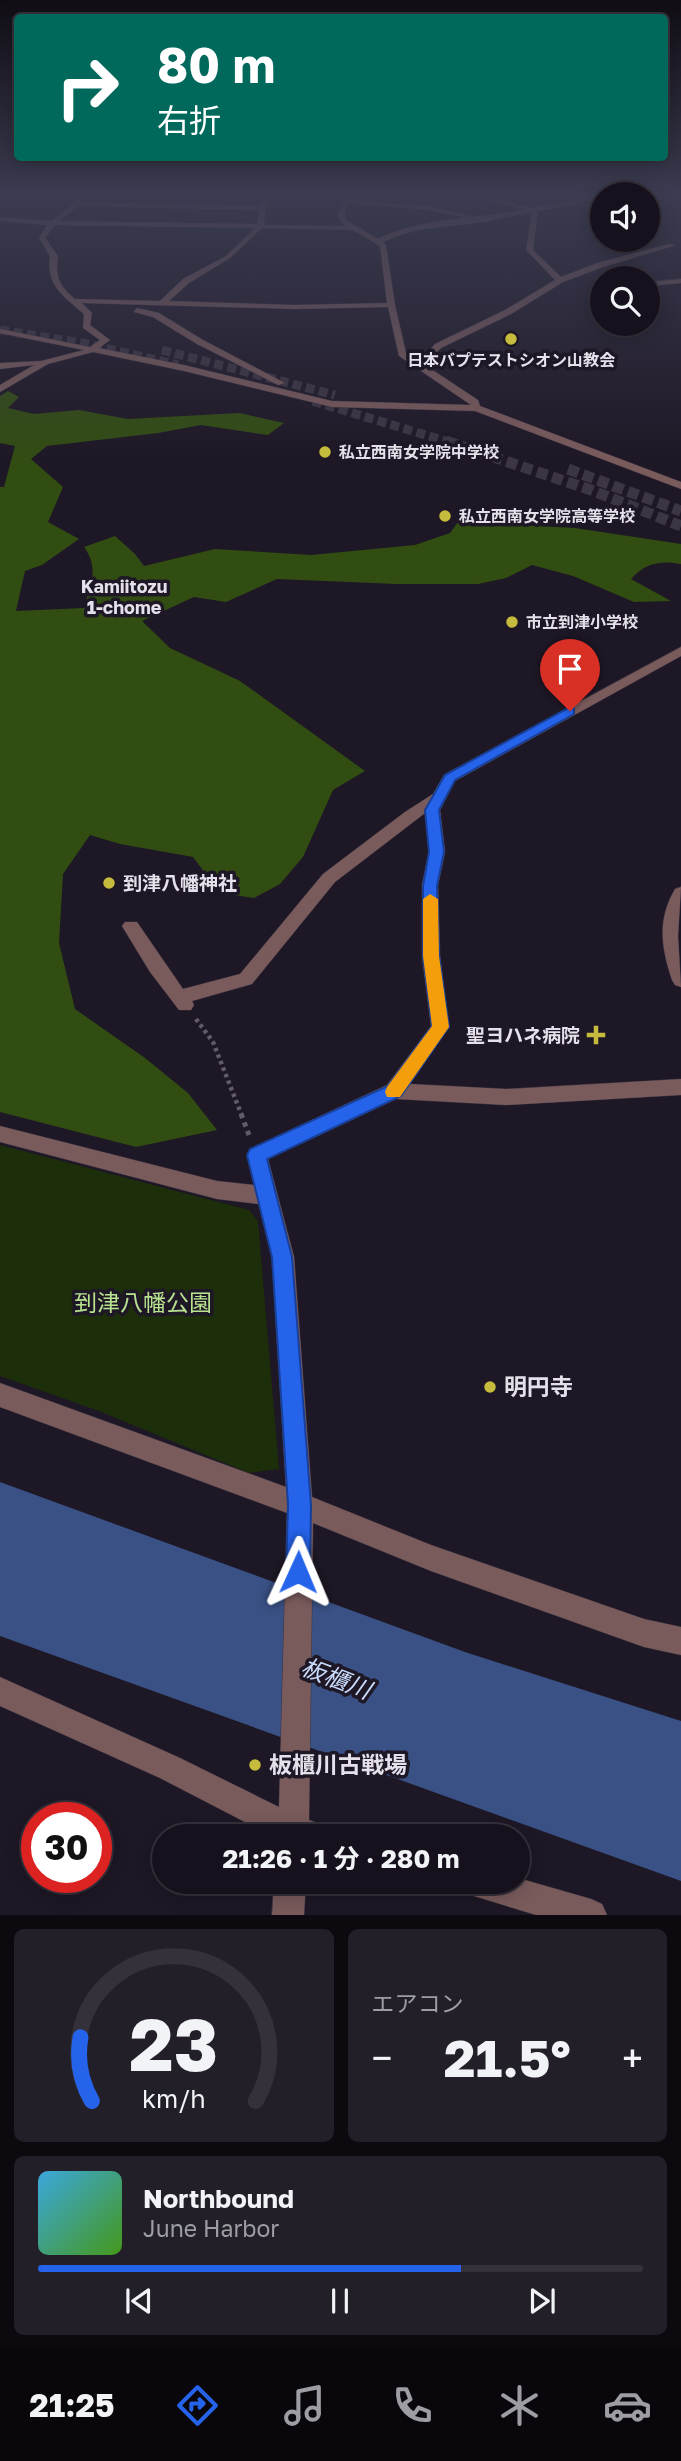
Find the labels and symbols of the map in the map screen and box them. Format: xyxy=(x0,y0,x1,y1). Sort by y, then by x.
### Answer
marker: 日本バプテストシオン山教会 xyxy=(503,331,519,347)
place label: 日本バプテストシオン山教会 xyxy=(407,350,615,370)
place label: 私立西南女学院中学校 xyxy=(339,442,499,462)
marker: 私立西南女学院中学校 xyxy=(317,444,333,460)
place label: 私立西南女学院高等学校 xyxy=(459,506,635,526)
marker: 私立西南女学院高等学校 xyxy=(437,508,453,524)
district label: Kamiitozu 1-chome xyxy=(81,575,167,618)
place label: 市立到津小学校 xyxy=(526,612,638,632)
marker: 市立到津小学校 xyxy=(504,614,520,630)
pin xyxy=(540,639,600,711)
place label: 到津八幡神社 xyxy=(123,871,237,894)
marker: 到津八幡神社 xyxy=(101,875,117,891)
place label: 聖ヨハネ病院 xyxy=(466,1023,580,1046)
marker: 聖ヨハネ病院 xyxy=(586,1025,606,1045)
park label: 到津八幡公園 xyxy=(74,1288,212,1316)
place label: 明円寺 xyxy=(504,1372,573,1400)
marker: 明円寺 xyxy=(482,1379,498,1395)
position arrow xyxy=(261,1535,335,1609)
water label: 板櫃川 xyxy=(298,1651,378,1705)
place label: 板櫃川古戦場 xyxy=(269,1750,407,1778)
marker: 板櫃川古戦場 xyxy=(247,1757,263,1773)
speed limit sign: 30 xyxy=(21,1802,112,1893)

